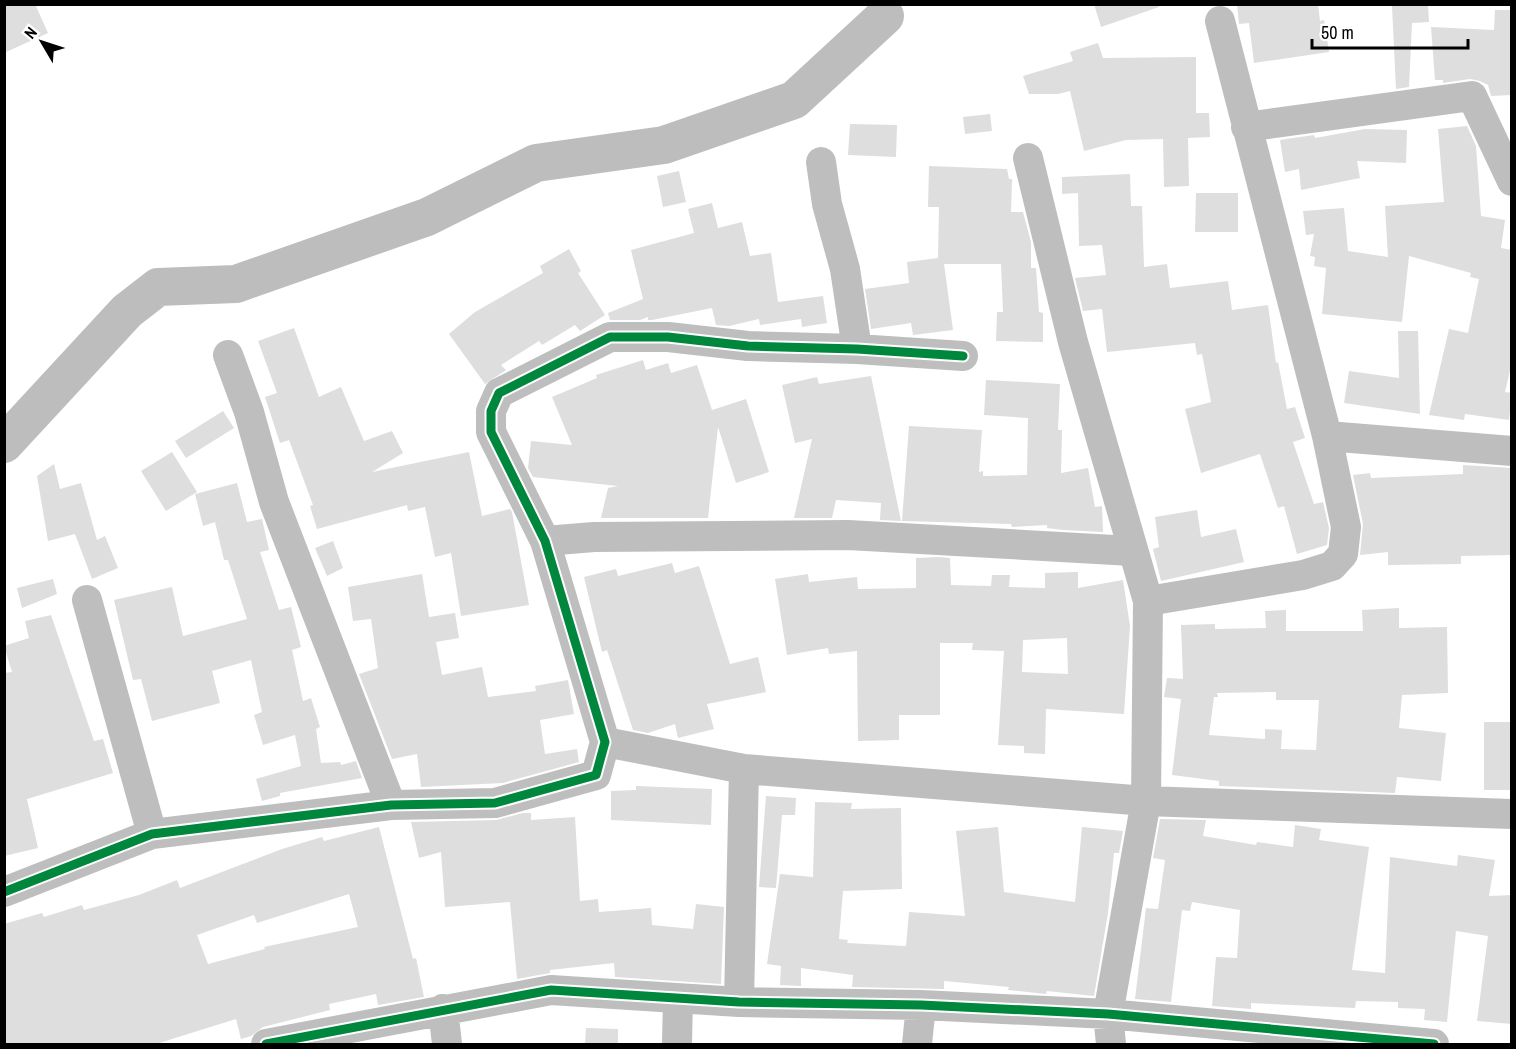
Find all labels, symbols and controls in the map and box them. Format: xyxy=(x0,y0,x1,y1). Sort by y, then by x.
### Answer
north arrow xyxy=(12,12,72,72)
scale bar xyxy=(1312,12,1468,50)
text: 50 m xyxy=(1321,20,1354,45)
text: N xyxy=(19,22,42,43)

